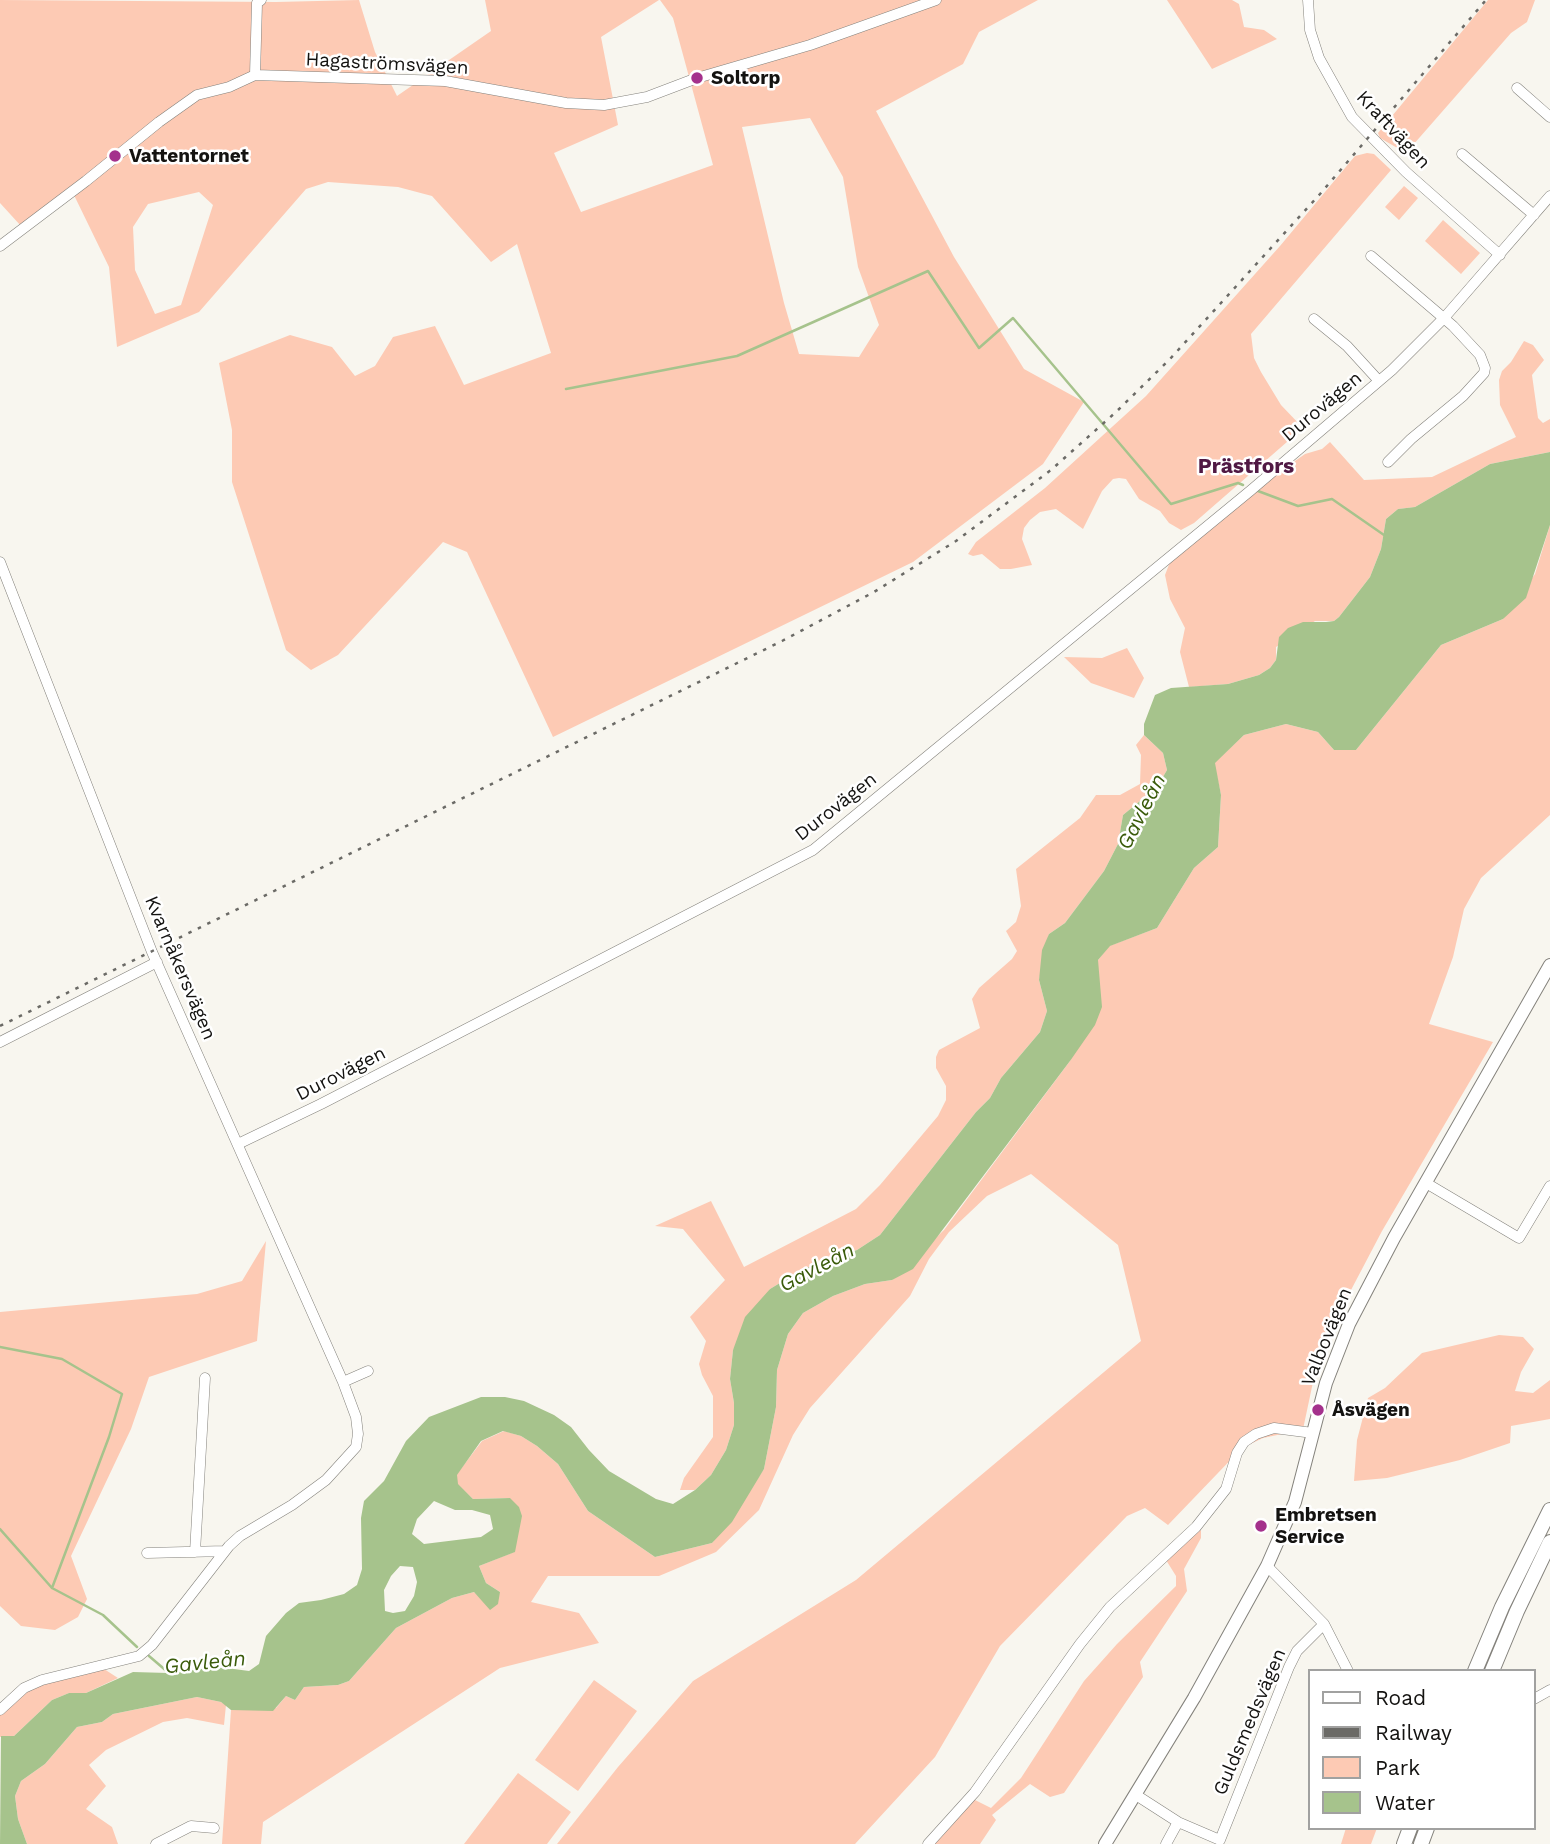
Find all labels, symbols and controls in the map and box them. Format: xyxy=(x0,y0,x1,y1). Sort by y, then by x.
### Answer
street label: Hagaströmsvägen xyxy=(305,48,469,80)
place label: Soltorp xyxy=(711,67,780,89)
marker: Soltorp xyxy=(689,70,705,86)
street label: Kraftvägen xyxy=(1351,86,1435,174)
place label: Vattentornet xyxy=(129,145,249,167)
marker: Vattentornet xyxy=(107,148,123,164)
street label: Durovägen xyxy=(1277,367,1367,447)
district label: Prästfors xyxy=(1198,454,1294,480)
street label: Durovägen xyxy=(791,768,881,846)
water label: Gavleån xyxy=(1112,770,1172,854)
street label: Kvarnåkersvägen xyxy=(139,893,221,1043)
street label: Durovägen xyxy=(292,1042,390,1106)
water label: Gavleån xyxy=(775,1238,859,1298)
street label: Valbovägen xyxy=(1297,1284,1357,1390)
place label: Åsvägen xyxy=(1332,1399,1410,1421)
marker: Åsvägen xyxy=(1310,1402,1326,1418)
place label: Embretsen Service xyxy=(1275,1504,1377,1548)
marker: Embretsen Service xyxy=(1253,1518,1269,1534)
street label: Guldsmedsvägen xyxy=(1209,1645,1291,1799)
water label: Gavleån xyxy=(163,1646,247,1680)
legend xyxy=(1308,1669,1536,1830)
text: Road xyxy=(1375,1685,1426,1710)
text: Railway xyxy=(1375,1720,1452,1745)
text: Park xyxy=(1375,1755,1420,1780)
text: Water xyxy=(1375,1790,1435,1815)

